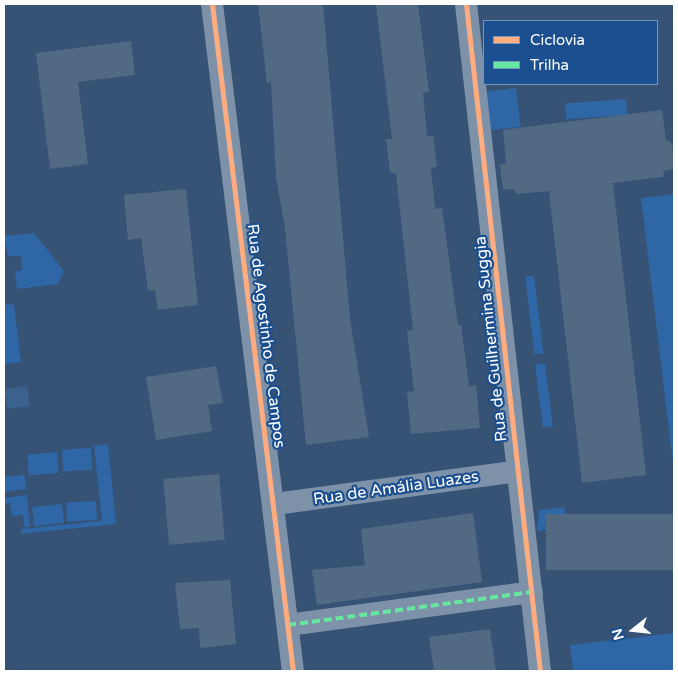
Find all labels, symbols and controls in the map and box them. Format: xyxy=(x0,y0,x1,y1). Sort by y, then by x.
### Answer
legend xyxy=(483,20,658,85)
text: Ciclovia xyxy=(530,31,585,49)
text: Trilha xyxy=(530,56,569,74)
street label: Rua de Agostinho de Campos xyxy=(243,223,289,449)
street label: Rua de Guilhermina Suggia xyxy=(471,235,511,443)
street label: Rua de Amália Luazes xyxy=(312,467,480,509)
north arrow xyxy=(608,605,658,655)
text: N xyxy=(608,627,628,642)

